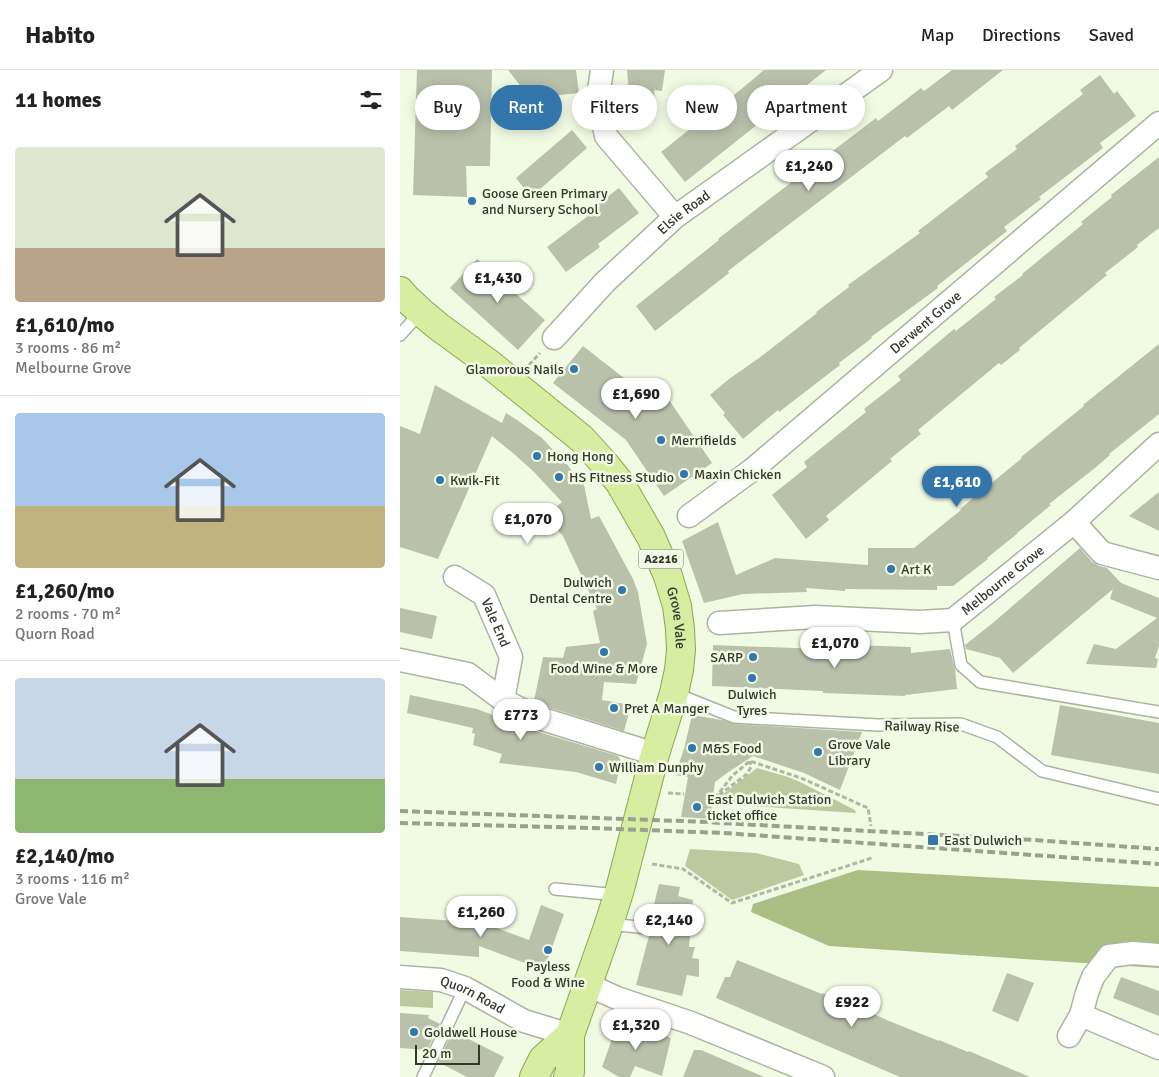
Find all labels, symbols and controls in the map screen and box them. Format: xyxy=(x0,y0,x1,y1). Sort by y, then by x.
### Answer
text: Habito xyxy=(25,20,95,50)
text: Map xyxy=(921,24,954,46)
text: Directions xyxy=(982,24,1061,46)
text: Saved xyxy=(1089,24,1134,46)
chip: Buy xyxy=(415,85,480,130)
chip: Rent xyxy=(490,85,562,130)
chip: Filters xyxy=(572,85,657,130)
chip: New xyxy=(667,85,737,130)
chip: Apartment xyxy=(747,85,865,130)
icon: filters xyxy=(357,86,385,114)
text: 11 homes xyxy=(15,87,101,113)
pin: £1,240 xyxy=(768,150,850,192)
text: £1,240 xyxy=(785,156,833,176)
icon: home xyxy=(155,180,245,270)
place label: Goose Green Primary and Nursery School xyxy=(482,185,608,218)
street label: Elsie Road xyxy=(654,187,713,238)
marker: Goose Green Primary and Nursery School xyxy=(466,195,478,207)
pin: £1,430 xyxy=(457,262,539,304)
text: £1,430 xyxy=(474,268,522,288)
street label: Derwent Grove xyxy=(887,287,965,358)
text: £1,610/mo xyxy=(15,312,114,338)
text: 3 rooms · 86 m² xyxy=(15,338,121,358)
text: Melbourne Grove xyxy=(15,358,131,378)
place label: Glamorous Nails xyxy=(466,361,564,378)
marker: Glamorous Nails xyxy=(568,363,580,375)
pin: £1,690 xyxy=(595,378,677,420)
text: £1,690 xyxy=(612,384,660,404)
place label: Merrifields xyxy=(671,432,736,449)
marker: Merrifields xyxy=(655,434,667,446)
icon: home xyxy=(155,445,245,535)
place label: Hong Hong xyxy=(547,448,614,465)
marker: Hong Hong xyxy=(531,450,543,462)
place label: Maxin Chicken xyxy=(694,466,781,483)
pin: £1,610 xyxy=(916,466,998,508)
marker: Maxin Chicken xyxy=(678,468,690,480)
place label: HS Fitness Studio xyxy=(569,469,674,486)
marker: HS Fitness Studio xyxy=(553,471,565,483)
place label: Kwik-Fit xyxy=(450,472,500,489)
text: £1,610 xyxy=(933,472,981,492)
marker: Kwik-Fit xyxy=(434,474,446,486)
pin: £1,070 xyxy=(487,502,569,545)
text: £1,070 xyxy=(504,509,552,529)
street label: Melbourne Grove xyxy=(958,542,1048,619)
road number: A2216 xyxy=(638,549,684,568)
place label: Art K xyxy=(901,561,932,578)
marker: Art K xyxy=(885,563,897,575)
place label: Dulwich Dental Centre xyxy=(529,574,612,607)
text: £1,260/mo xyxy=(15,578,114,604)
marker: Dulwich Dental Centre xyxy=(616,584,628,596)
street label: Grove Vale xyxy=(663,585,689,650)
street label: Vale End xyxy=(477,595,514,650)
text: 2 rooms · 70 m² xyxy=(15,604,121,624)
text: Quorn Road xyxy=(15,624,95,644)
pin: £1,070 xyxy=(794,626,876,669)
text: £1,070 xyxy=(811,633,859,653)
marker: Food Wine & More xyxy=(598,646,610,658)
place label: SARP xyxy=(710,649,743,666)
marker: SARP xyxy=(747,651,759,663)
place label: Food Wine & More xyxy=(550,660,658,677)
marker: Dulwich Tyres xyxy=(746,672,758,684)
place label: Dulwich Tyres xyxy=(727,686,777,719)
pin: £773 xyxy=(491,698,551,741)
place label: Pret A Manger xyxy=(624,700,710,717)
marker: Pret A Manger xyxy=(608,702,620,714)
text: £773 xyxy=(504,705,538,725)
icon: home xyxy=(155,710,245,800)
street label: Railway Rise xyxy=(884,717,960,736)
place label: Grove Vale Library xyxy=(828,736,891,769)
place label: M&S Food xyxy=(702,740,762,757)
marker: M&S Food xyxy=(686,742,698,754)
marker: Grove Vale Library xyxy=(812,746,824,758)
place label: William Dunphy xyxy=(609,759,704,776)
marker: William Dunphy xyxy=(593,761,605,773)
place label: East Dulwich Station ticket office xyxy=(707,791,832,824)
marker: East Dulwich Station ticket office xyxy=(691,801,703,813)
place label: East Dulwich xyxy=(944,832,1022,849)
marker: East Dulwich xyxy=(926,833,940,847)
text: £2,140/mo xyxy=(15,843,114,869)
text: 3 rooms · 116 m² xyxy=(15,869,130,889)
text: Grove Vale xyxy=(15,889,87,909)
pin: £1,260 xyxy=(440,896,522,938)
text: £1,260 xyxy=(457,902,505,922)
pin: £2,140 xyxy=(628,904,710,946)
text: £2,140 xyxy=(645,910,693,930)
marker: Payless Food & Wine xyxy=(542,944,554,956)
place label: Payless Food & Wine xyxy=(511,958,585,991)
street label: Quorn Road xyxy=(438,972,508,1018)
pin: £922 xyxy=(822,986,882,1028)
text: £922 xyxy=(835,992,869,1012)
pin: £1,320 xyxy=(595,1008,677,1051)
text: £1,320 xyxy=(612,1015,660,1035)
place label: Goldwell House xyxy=(424,1024,517,1041)
marker: Goldwell House xyxy=(408,1026,420,1038)
scale bar xyxy=(415,1042,480,1065)
text: 20 m xyxy=(422,1045,451,1062)

